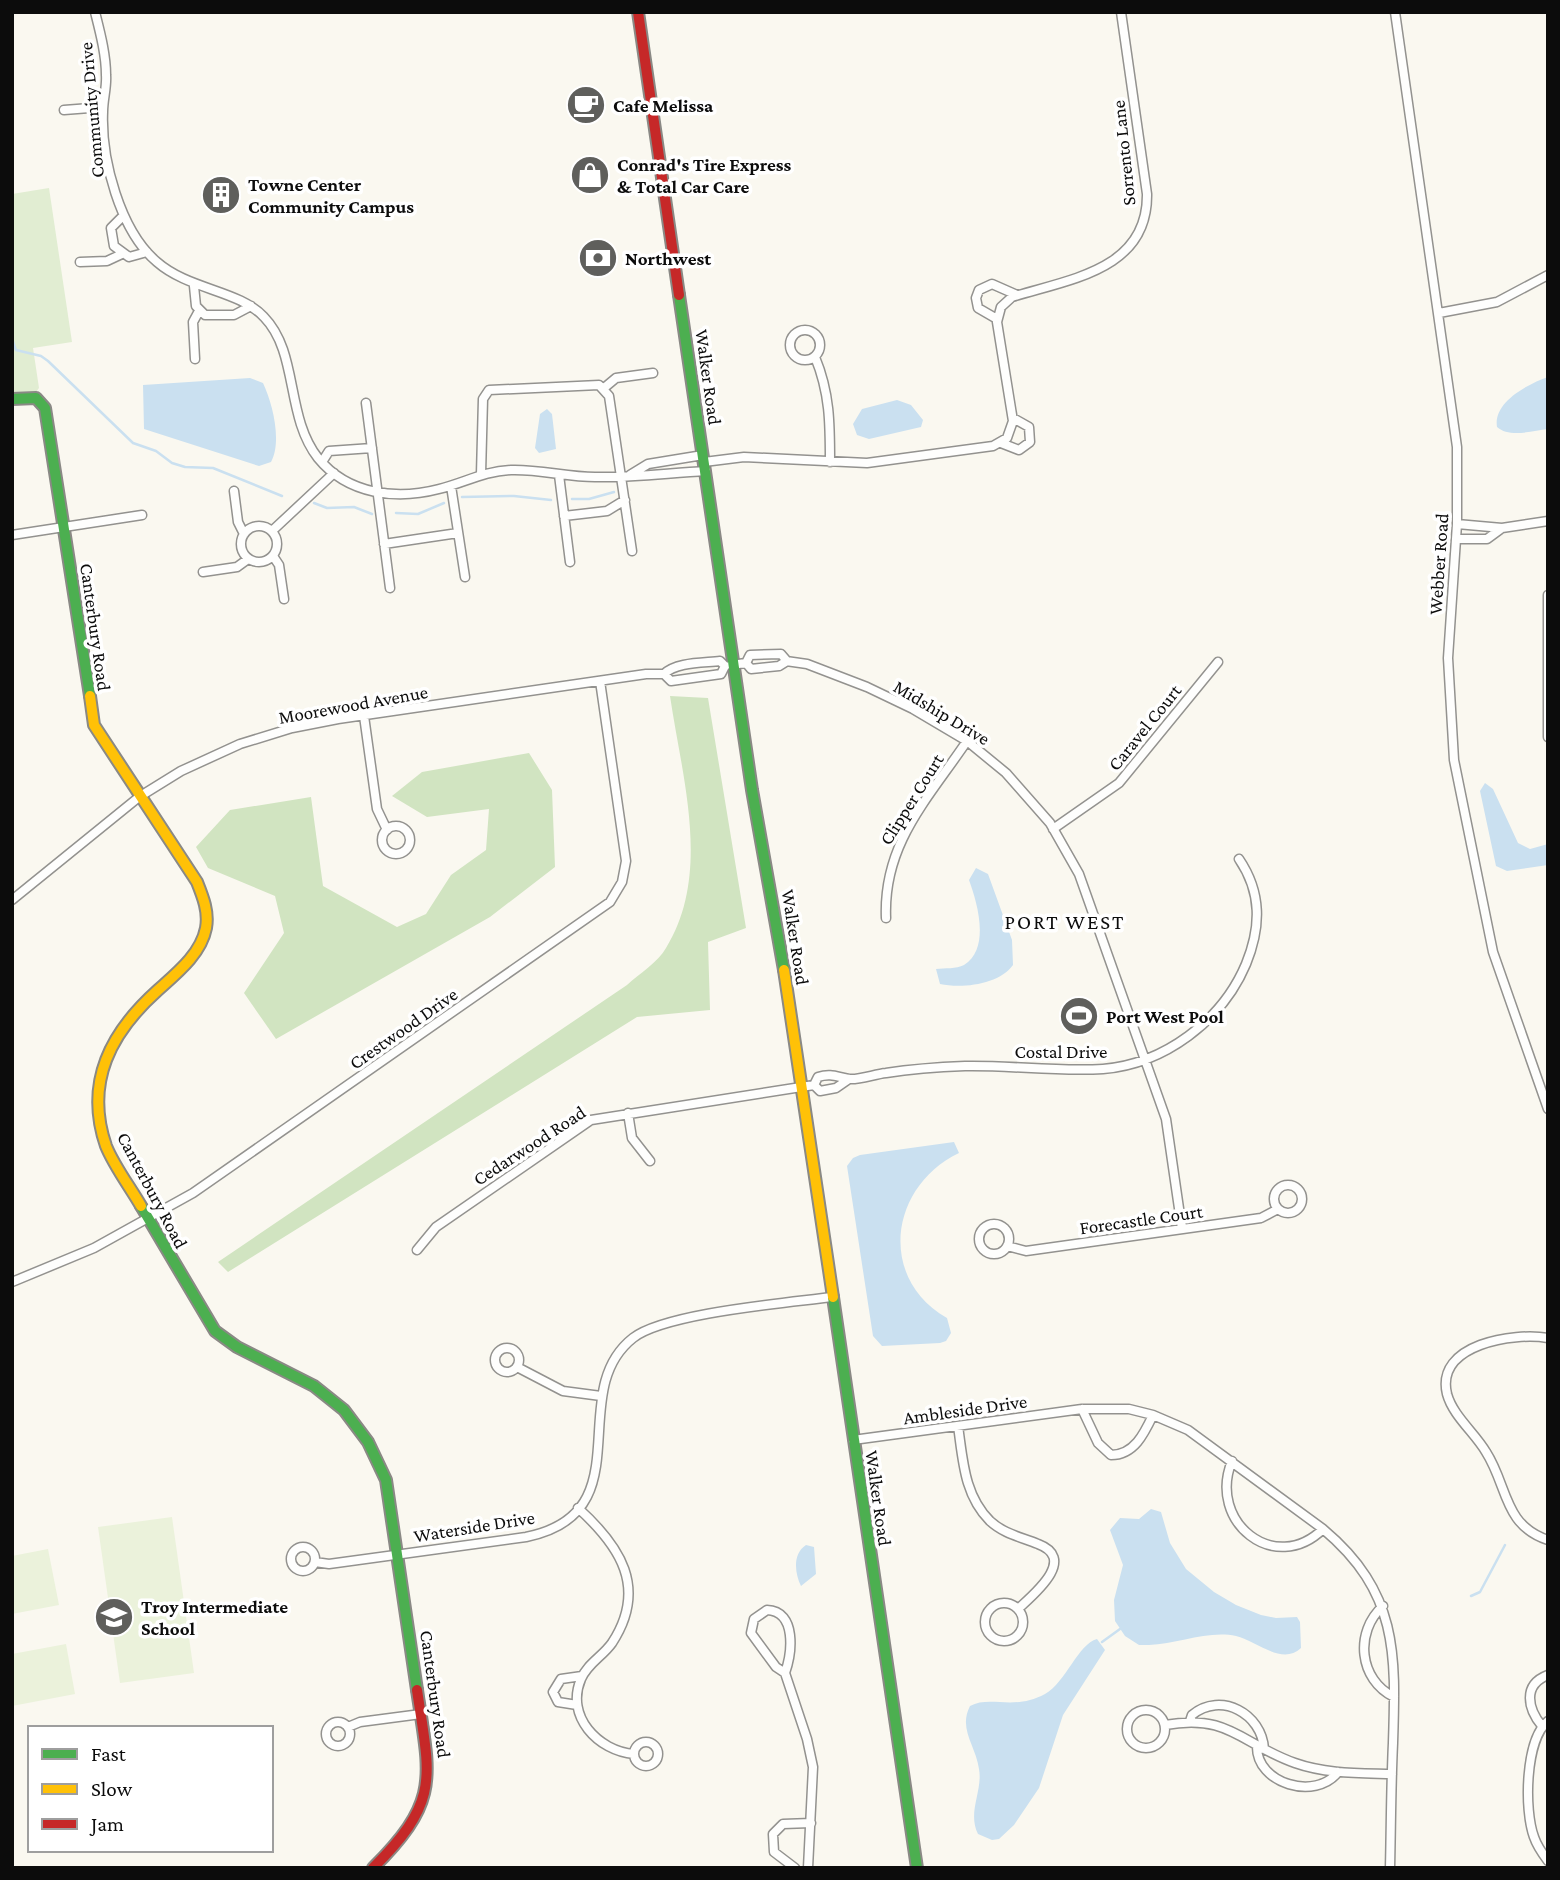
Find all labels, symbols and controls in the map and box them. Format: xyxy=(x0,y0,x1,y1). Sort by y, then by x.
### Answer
street label: Community Drive xyxy=(75,41,108,179)
cafe icon: Cafe Melissa xyxy=(565,84,607,126)
place label: Cafe Melissa xyxy=(613,95,714,116)
street label: Sorrento Lane xyxy=(1108,99,1139,207)
shop icon: Conrad's Tire Express & Total Car Care xyxy=(569,154,611,196)
place label: Conrad's Tire Express & Total Car Care xyxy=(617,154,791,197)
building icon: Towne Center Community Campus xyxy=(200,174,242,216)
place label: Towne Center Community Campus xyxy=(248,174,414,217)
bank icon: Northwest xyxy=(577,237,619,279)
place label: Northwest xyxy=(625,248,711,269)
street label: Walker Road xyxy=(691,328,726,426)
street label: Webber Road xyxy=(1424,513,1453,615)
street label: Canterbury Road xyxy=(76,562,115,692)
street label: Midship Drive xyxy=(890,676,994,749)
street label: Caravel Court xyxy=(1103,680,1186,774)
street label: Moorewood Avenue xyxy=(277,681,429,728)
street label: Clipper Court xyxy=(875,749,948,849)
street label: Walker Road xyxy=(778,888,813,986)
district label: PORT WEST xyxy=(1005,910,1125,934)
street label: Crestwood Drive xyxy=(345,983,461,1073)
sports icon: Port West Pool xyxy=(1058,995,1100,1037)
place label: Port West Pool xyxy=(1106,1006,1224,1027)
street label: Costal Drive xyxy=(1015,1041,1107,1062)
street label: Cedarwood Road xyxy=(469,1101,589,1190)
street label: Canterbury Road xyxy=(113,1128,192,1252)
street label: Forecastle Court xyxy=(1078,1200,1205,1239)
street label: Ambleside Drive xyxy=(902,1390,1028,1429)
street label: Walker Road xyxy=(861,1449,896,1547)
street label: Waterside Drive xyxy=(412,1507,536,1546)
school or university icon: Troy Intermediate School xyxy=(93,1596,135,1638)
place label: Troy Intermediate School xyxy=(141,1596,288,1639)
street label: Canterbury Road xyxy=(416,1629,455,1759)
legend xyxy=(28,1726,273,1852)
text: Fast xyxy=(91,1742,127,1766)
text: Slow xyxy=(91,1777,133,1801)
text: Jam xyxy=(89,1812,124,1836)

